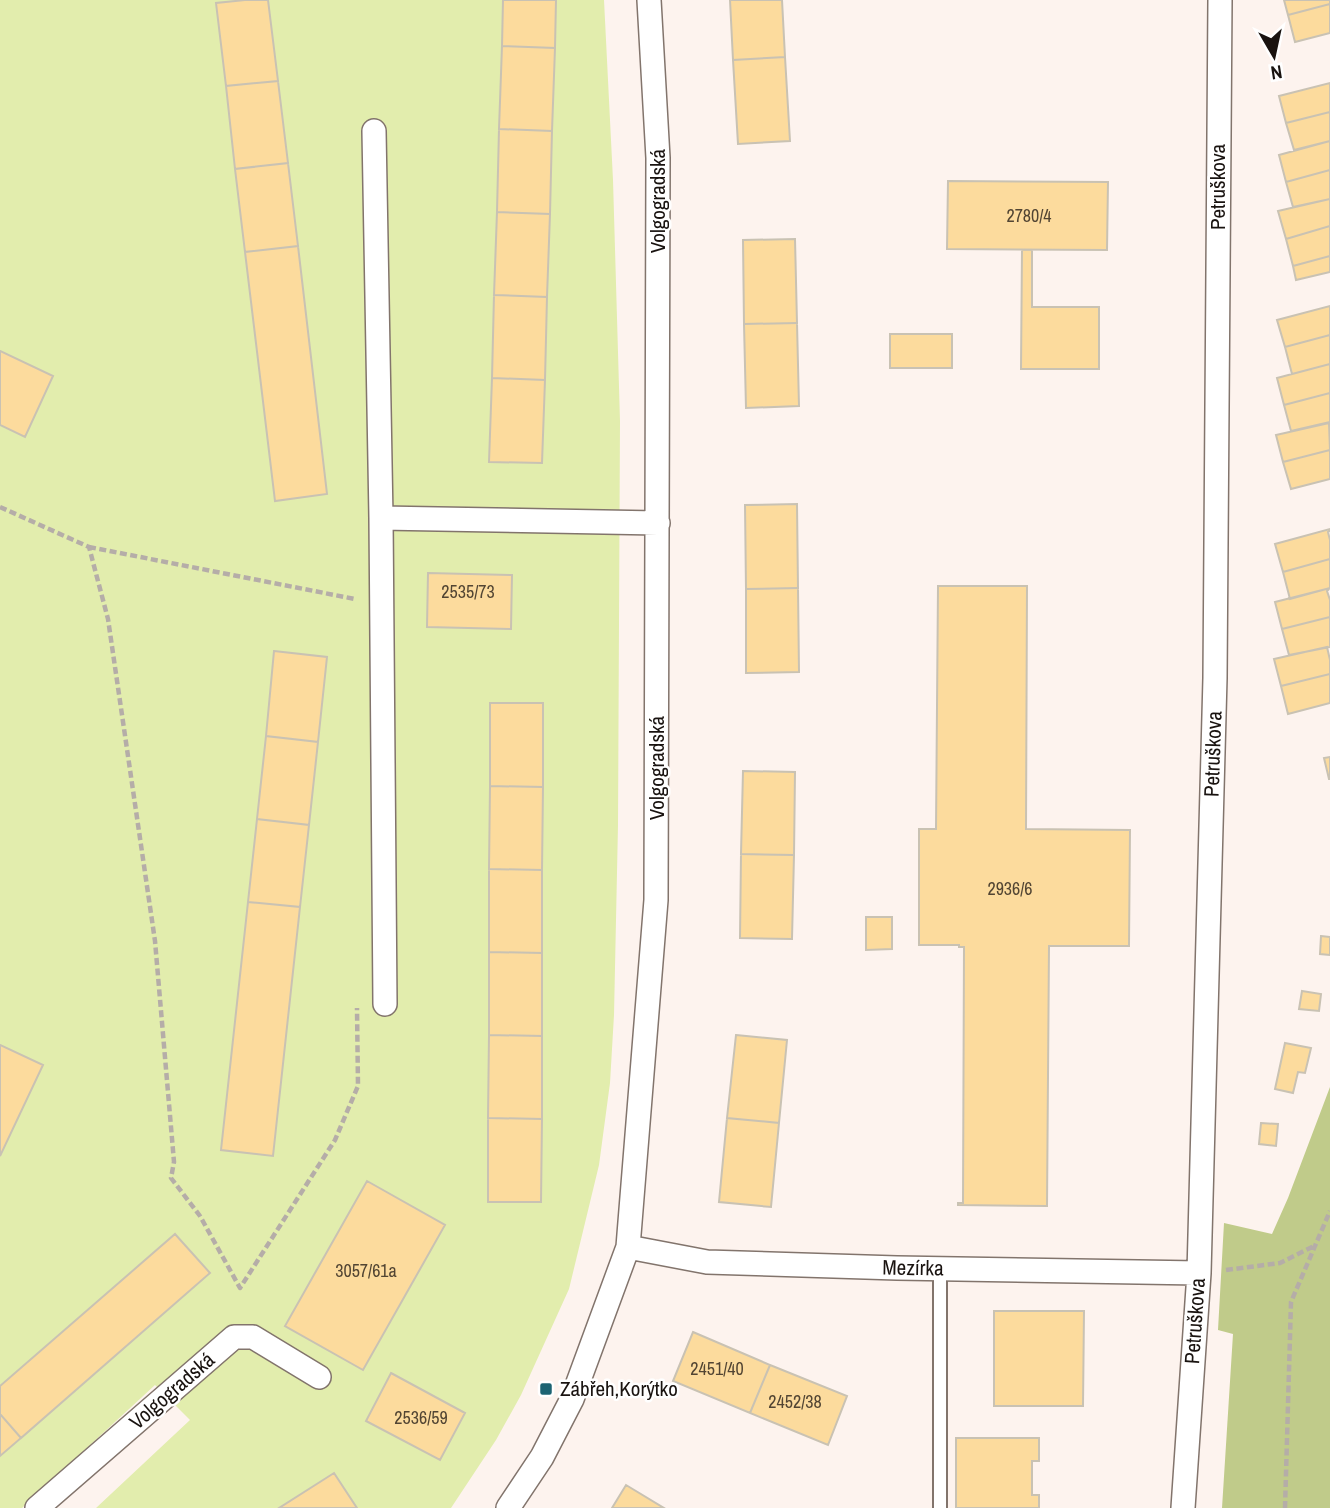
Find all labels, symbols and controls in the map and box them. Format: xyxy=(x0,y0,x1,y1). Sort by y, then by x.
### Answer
north arrow xyxy=(1239,21,1309,91)
text: N xyxy=(1269,59,1284,87)
street label: Petruškova xyxy=(1203,144,1232,230)
street label: Volgogradská xyxy=(643,148,672,253)
house number: 2780/4 xyxy=(1006,203,1052,228)
house number: 2535/73 xyxy=(441,579,495,604)
street label: Petruškova xyxy=(1197,710,1229,798)
street label: Volgogradská xyxy=(642,715,671,820)
house number: 2936/6 xyxy=(987,876,1033,901)
street label: Mezírka xyxy=(882,1252,944,1283)
house number: 3057/61a xyxy=(335,1258,397,1283)
street label: Petruškova xyxy=(1177,1277,1212,1365)
street label: Volgogradská xyxy=(123,1345,221,1436)
house number: 2451/40 xyxy=(690,1356,744,1381)
place label: Zábřeh,Korýtko xyxy=(560,1374,678,1403)
marker: Zábřeh,Korýtko xyxy=(538,1381,554,1397)
house number: 2452/38 xyxy=(768,1389,822,1414)
house number: 2536/59 xyxy=(394,1405,448,1430)

